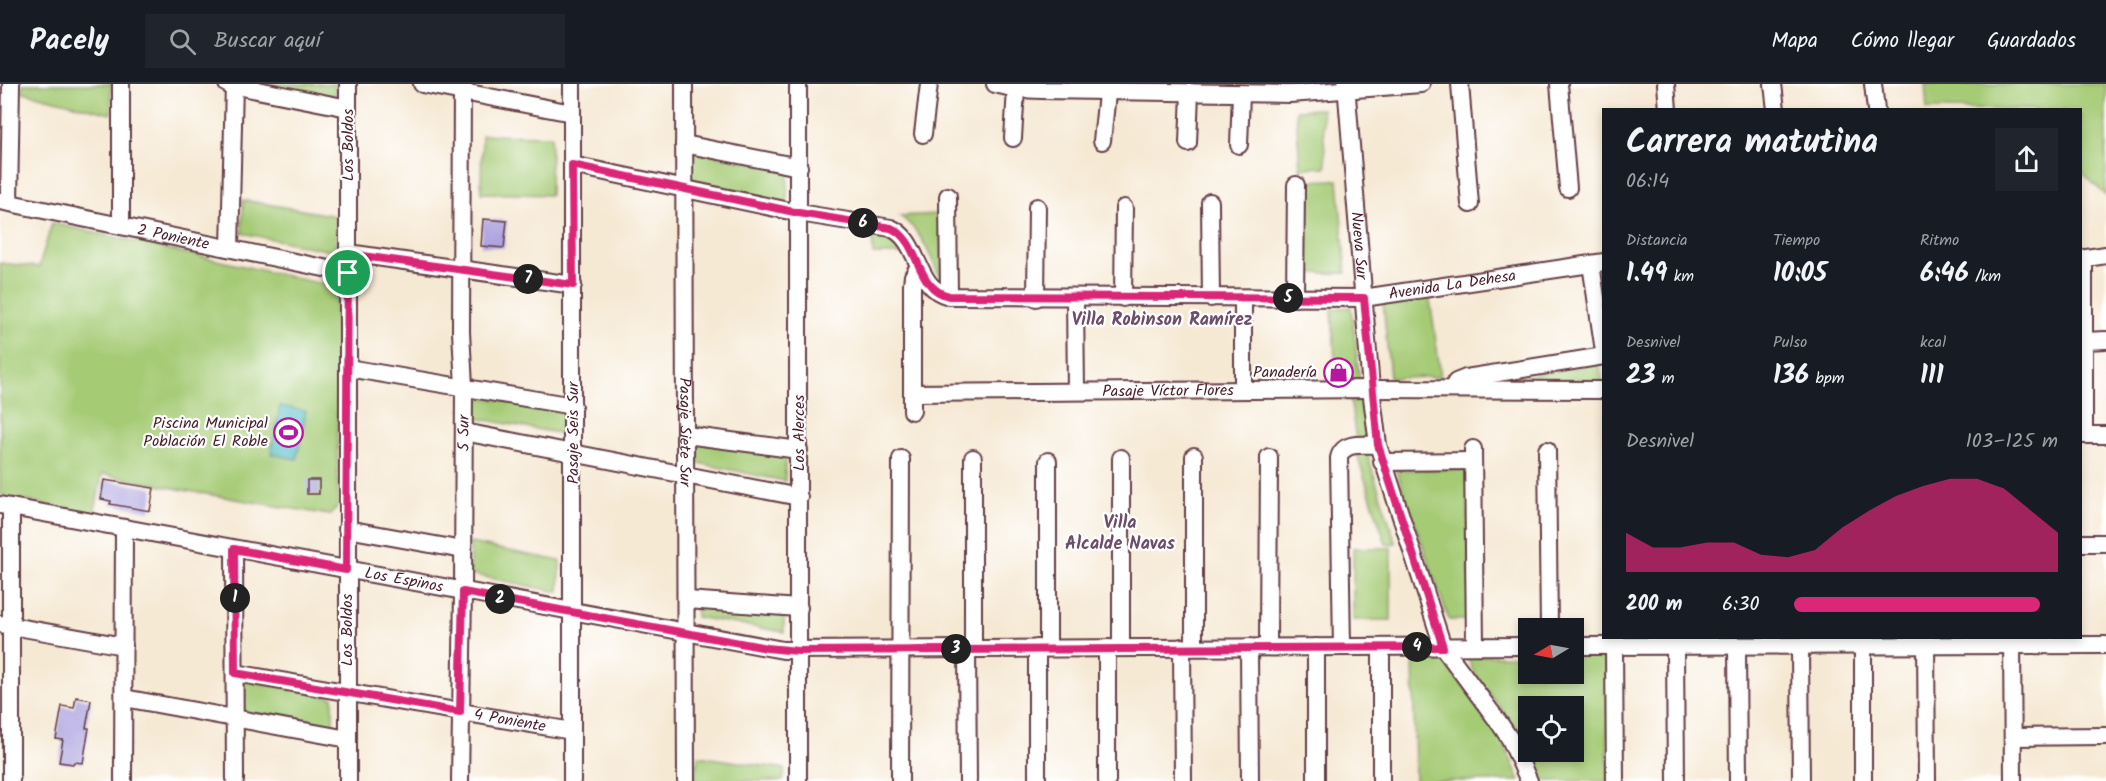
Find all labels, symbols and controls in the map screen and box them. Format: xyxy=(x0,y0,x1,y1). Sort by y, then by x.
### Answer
search box xyxy=(145,14,565,68)
text: Pacely xyxy=(30,19,109,64)
text: Buscar aquí xyxy=(214,24,321,59)
icon: search xyxy=(166,25,199,58)
text: Mapa xyxy=(1771,25,1818,58)
text: Cómo llegar xyxy=(1851,25,1954,58)
text: Guardados xyxy=(1987,25,2076,58)
street label: Los Boldos xyxy=(336,109,361,181)
text: Carrera matutina xyxy=(1626,117,1878,170)
button: share xyxy=(1995,128,2058,191)
text: 06:14 xyxy=(1626,166,1669,198)
pin: 6 xyxy=(848,208,878,238)
text: 6 xyxy=(859,210,867,235)
street label: Nueva Sur xyxy=(1344,211,1375,282)
street label: 2 Poniente xyxy=(135,217,212,257)
text: Distancia xyxy=(1626,228,1688,253)
text: Tiempo xyxy=(1773,228,1820,253)
text: Ritmo xyxy=(1920,228,1959,253)
pin xyxy=(322,247,373,298)
text: 1.49 xyxy=(1626,253,1667,295)
text: 10:05 xyxy=(1773,253,1827,295)
text: 6:46 xyxy=(1920,253,1969,295)
icon: arrive xyxy=(331,256,364,289)
street label: Avenida La Dehesa xyxy=(1387,263,1518,307)
pin: 7 xyxy=(513,264,543,294)
text: km xyxy=(1667,264,1694,289)
text: /km xyxy=(1969,264,2001,289)
text: 7 xyxy=(524,266,532,291)
pin: 5 xyxy=(1273,283,1303,313)
text: 5 xyxy=(1284,285,1292,310)
district label: Villa Robinson Ramírez xyxy=(1072,306,1253,335)
text: Desnivel xyxy=(1626,330,1681,355)
text: Pulso xyxy=(1773,330,1807,355)
text: kcal xyxy=(1920,330,1946,355)
text: 23 xyxy=(1626,355,1655,397)
text: 136 xyxy=(1773,355,1809,397)
text: 111 xyxy=(1920,355,1944,397)
shop icon: Panadería xyxy=(1322,356,1354,388)
place label: Panadería xyxy=(1253,360,1317,385)
text: m xyxy=(1655,366,1675,391)
text: bpm xyxy=(1809,366,1844,391)
street label: Pasaje Siete Sur xyxy=(672,377,698,488)
street label: Pasaje Víctor Flores xyxy=(1102,378,1234,404)
street label: Pasaje Seis Sur xyxy=(561,380,586,484)
street label: Los Alerces xyxy=(787,395,812,471)
place label: Piscina Municipal Población El Roble xyxy=(143,411,268,454)
street label: 5 Sur xyxy=(451,413,476,451)
sports icon: Piscina Municipal Población El Roble xyxy=(273,416,305,448)
text: Desnivel xyxy=(1626,426,1694,458)
text: 103–125 m xyxy=(1966,426,2058,458)
district label: Villa Alcalde Navas xyxy=(1065,509,1176,559)
street label: Los Espinos xyxy=(363,560,446,599)
pin: 1 xyxy=(220,583,250,613)
pin: 2 xyxy=(485,584,515,614)
text: 1 xyxy=(233,585,237,610)
text: 2 xyxy=(495,586,505,611)
text: 200 m xyxy=(1626,589,1682,621)
text: 6:30 xyxy=(1722,589,1759,621)
street label: Los Boldos xyxy=(335,594,360,666)
north arrow xyxy=(1518,618,1584,684)
map controls xyxy=(1518,618,1584,762)
pin: 4 xyxy=(1402,632,1432,662)
pin: 3 xyxy=(941,634,971,664)
text: 4 xyxy=(1413,634,1421,659)
text: 3 xyxy=(952,636,960,661)
button: locate xyxy=(1518,696,1584,762)
street label: 4 Poniente xyxy=(472,702,548,739)

